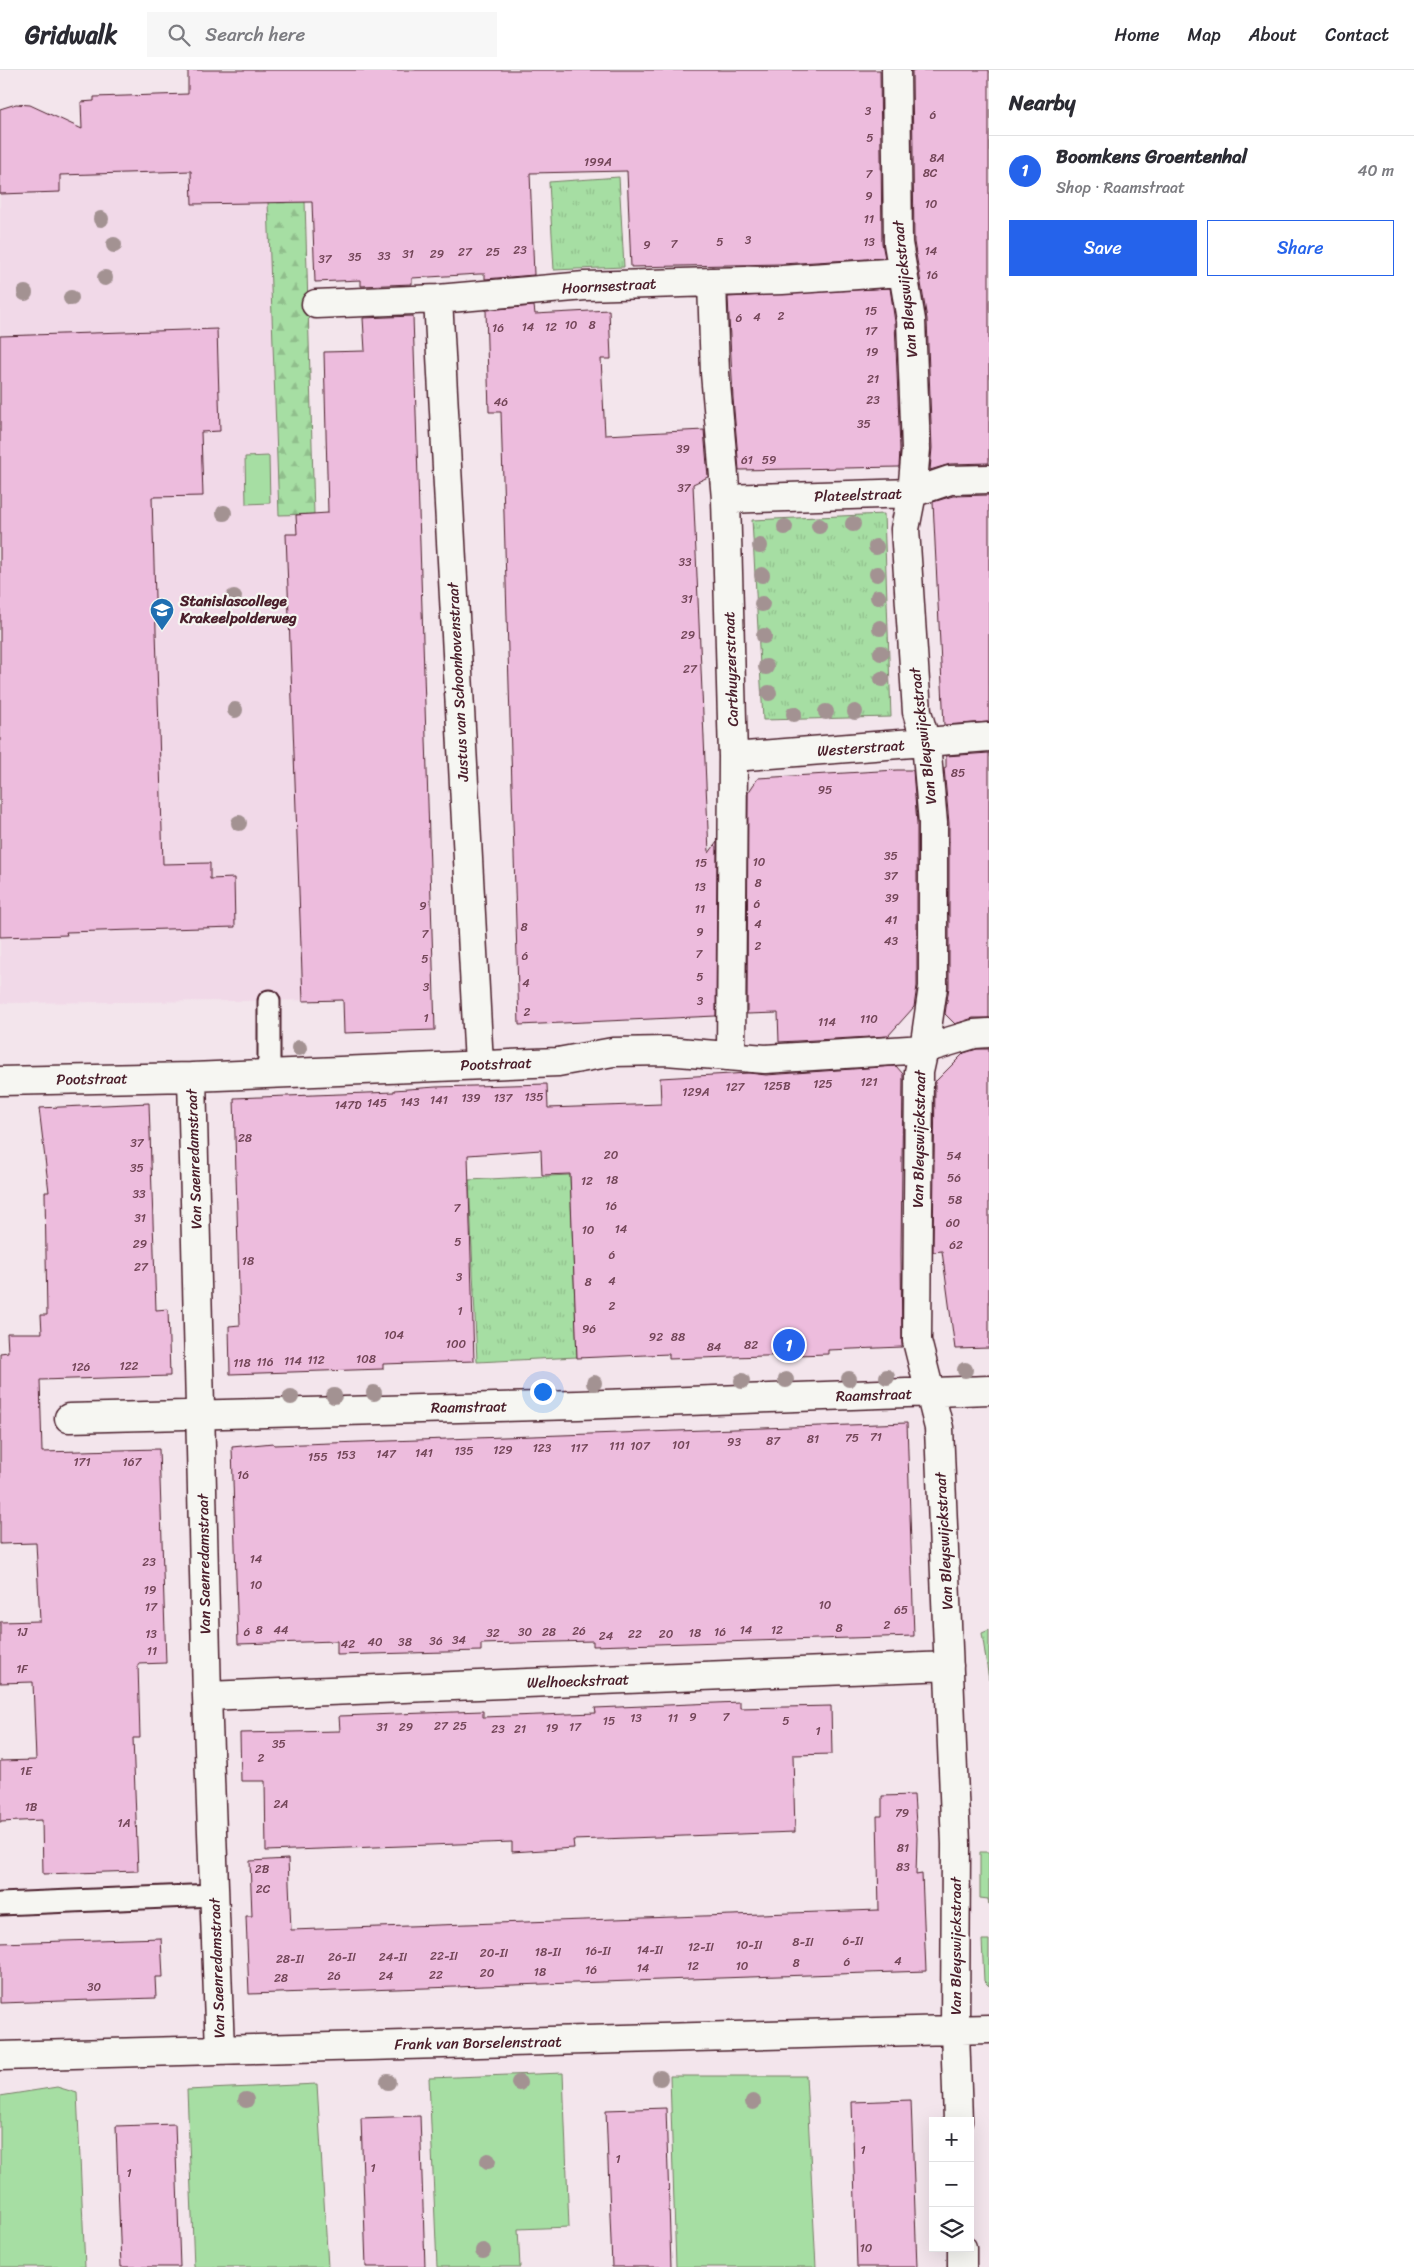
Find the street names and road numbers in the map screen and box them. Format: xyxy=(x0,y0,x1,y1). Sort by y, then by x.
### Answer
street label: Van Bleyswijckstraat xyxy=(885,218,925,359)
street label: Hoornsestraat xyxy=(561,271,657,301)
street label: Plateelstraat xyxy=(814,480,903,510)
street label: Justus van Schoonhovenstraat xyxy=(440,581,476,783)
street label: Carthuyzerstraat xyxy=(716,611,746,727)
street label: Van Bleyswijckstraat xyxy=(902,665,944,806)
street label: Westerstraat xyxy=(816,732,906,764)
street label: Pootstraat xyxy=(460,1050,533,1078)
street label: Pootstraat xyxy=(56,1065,128,1093)
street label: Van Bleyswijckstraat xyxy=(905,1069,933,1208)
street label: Van Saenredamstraat xyxy=(179,1087,209,1230)
street label: Raamstraat xyxy=(835,1381,913,1409)
street label: Raamstraat xyxy=(431,1393,508,1421)
street label: Van Bleyswijckstraat xyxy=(927,1471,961,1611)
street label: Van Saenredamstraat xyxy=(190,1493,218,1634)
street label: Welhoeckstraat xyxy=(526,1666,630,1696)
street label: Van Bleyswijckstraat xyxy=(943,1876,969,2015)
street label: Van Saenredamstraat xyxy=(202,1896,232,2039)
street label: Frank van Borselenstraat xyxy=(394,2029,562,2057)

